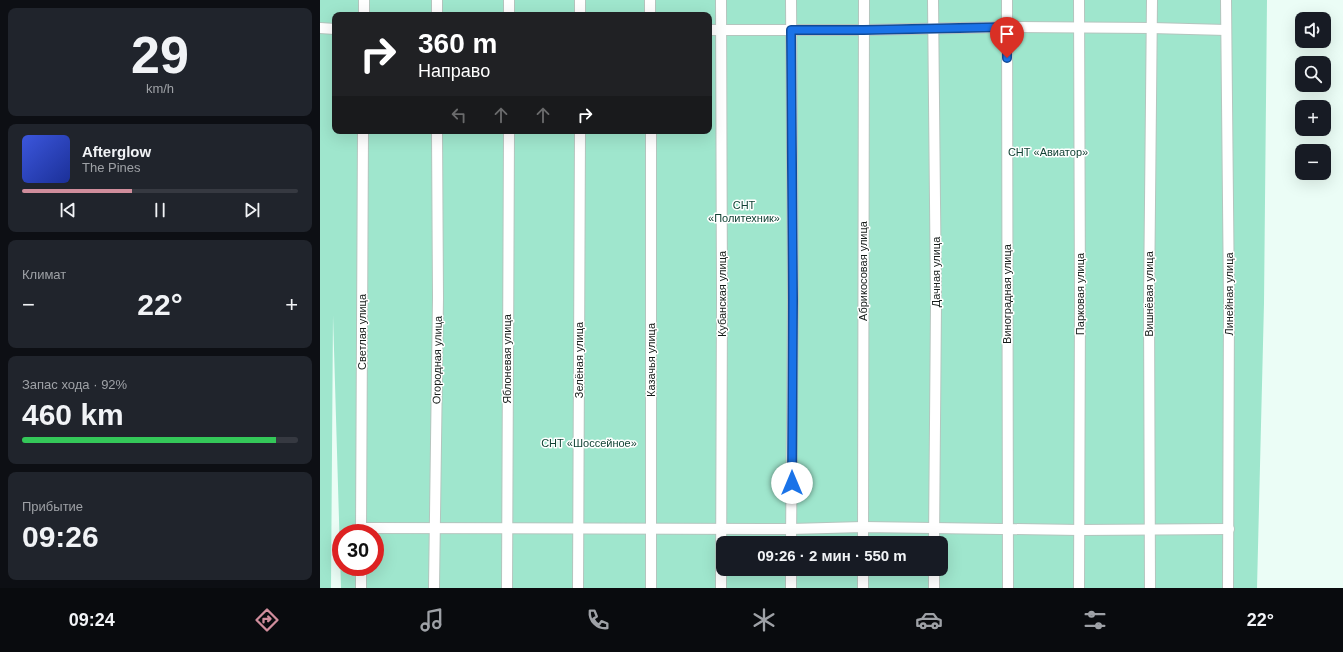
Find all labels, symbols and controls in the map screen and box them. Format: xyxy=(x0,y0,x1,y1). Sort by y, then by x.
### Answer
map controls xyxy=(1295,12,1331,180)
button: sound xyxy=(1295,12,1331,48)
pin xyxy=(990,17,1024,58)
icon: arrive xyxy=(996,23,1018,45)
text: 29 xyxy=(131,26,189,84)
icon: right xyxy=(352,28,404,80)
text: 360 m xyxy=(418,28,497,59)
button: search xyxy=(1295,56,1331,92)
text: Направо xyxy=(418,61,490,81)
text: km/h xyxy=(146,81,174,96)
button: + xyxy=(1295,100,1331,136)
icon: left xyxy=(448,104,470,126)
icon: ahead xyxy=(490,104,512,126)
icon: ahead xyxy=(532,104,554,126)
icon: right xyxy=(574,104,596,126)
text: Afterglow xyxy=(82,143,151,160)
button: − xyxy=(1295,144,1331,180)
park label: СНТ «Авиатор» xyxy=(1008,146,1088,158)
text: The Pines xyxy=(82,160,141,175)
icon: previous xyxy=(57,199,79,221)
icon: pause xyxy=(149,199,171,221)
icon: next xyxy=(241,199,263,221)
park label: СНТ «Политехник» xyxy=(708,199,780,224)
street label: Абрикосовая улица xyxy=(857,220,869,321)
street label: Дачная улица xyxy=(930,236,942,307)
street label: Виноградная улица xyxy=(1001,243,1013,344)
street label: Кубанская улица xyxy=(716,250,728,337)
street label: Вишнёвая улица xyxy=(1143,250,1155,337)
street label: Парковая улица xyxy=(1074,252,1086,335)
street label: Линейная улица xyxy=(1223,252,1235,336)
text: Климат xyxy=(22,267,66,282)
text: 22° xyxy=(137,288,183,321)
text: − xyxy=(22,292,35,317)
text: + xyxy=(285,292,298,317)
street label: Светлая улица xyxy=(356,293,368,370)
street label: Яблоневая улица xyxy=(501,313,513,404)
street label: Огородная улица xyxy=(430,315,444,404)
street label: Зелёная улица xyxy=(573,321,585,398)
street label: Казачья улица xyxy=(645,322,657,397)
text: Запас хода · 92% xyxy=(22,377,127,392)
text: 460 km xyxy=(22,398,124,431)
park label: СНТ «Шоссейное» xyxy=(541,437,637,449)
position arrow xyxy=(771,462,813,504)
text: Прибытие xyxy=(22,499,83,514)
text: 09:26 xyxy=(22,520,99,553)
speed limit sign: 30 xyxy=(332,524,384,576)
text: 09:26 · 2 мин · 550 m xyxy=(757,547,907,564)
icon: directions xyxy=(253,606,281,634)
icon: music xyxy=(418,606,446,634)
icon: phone xyxy=(584,606,612,634)
icon: climate xyxy=(750,606,778,634)
icon: car xyxy=(915,606,943,634)
icon: filters xyxy=(1081,606,1109,634)
text: 09:24 xyxy=(69,610,115,630)
text: 22° xyxy=(1247,610,1274,630)

